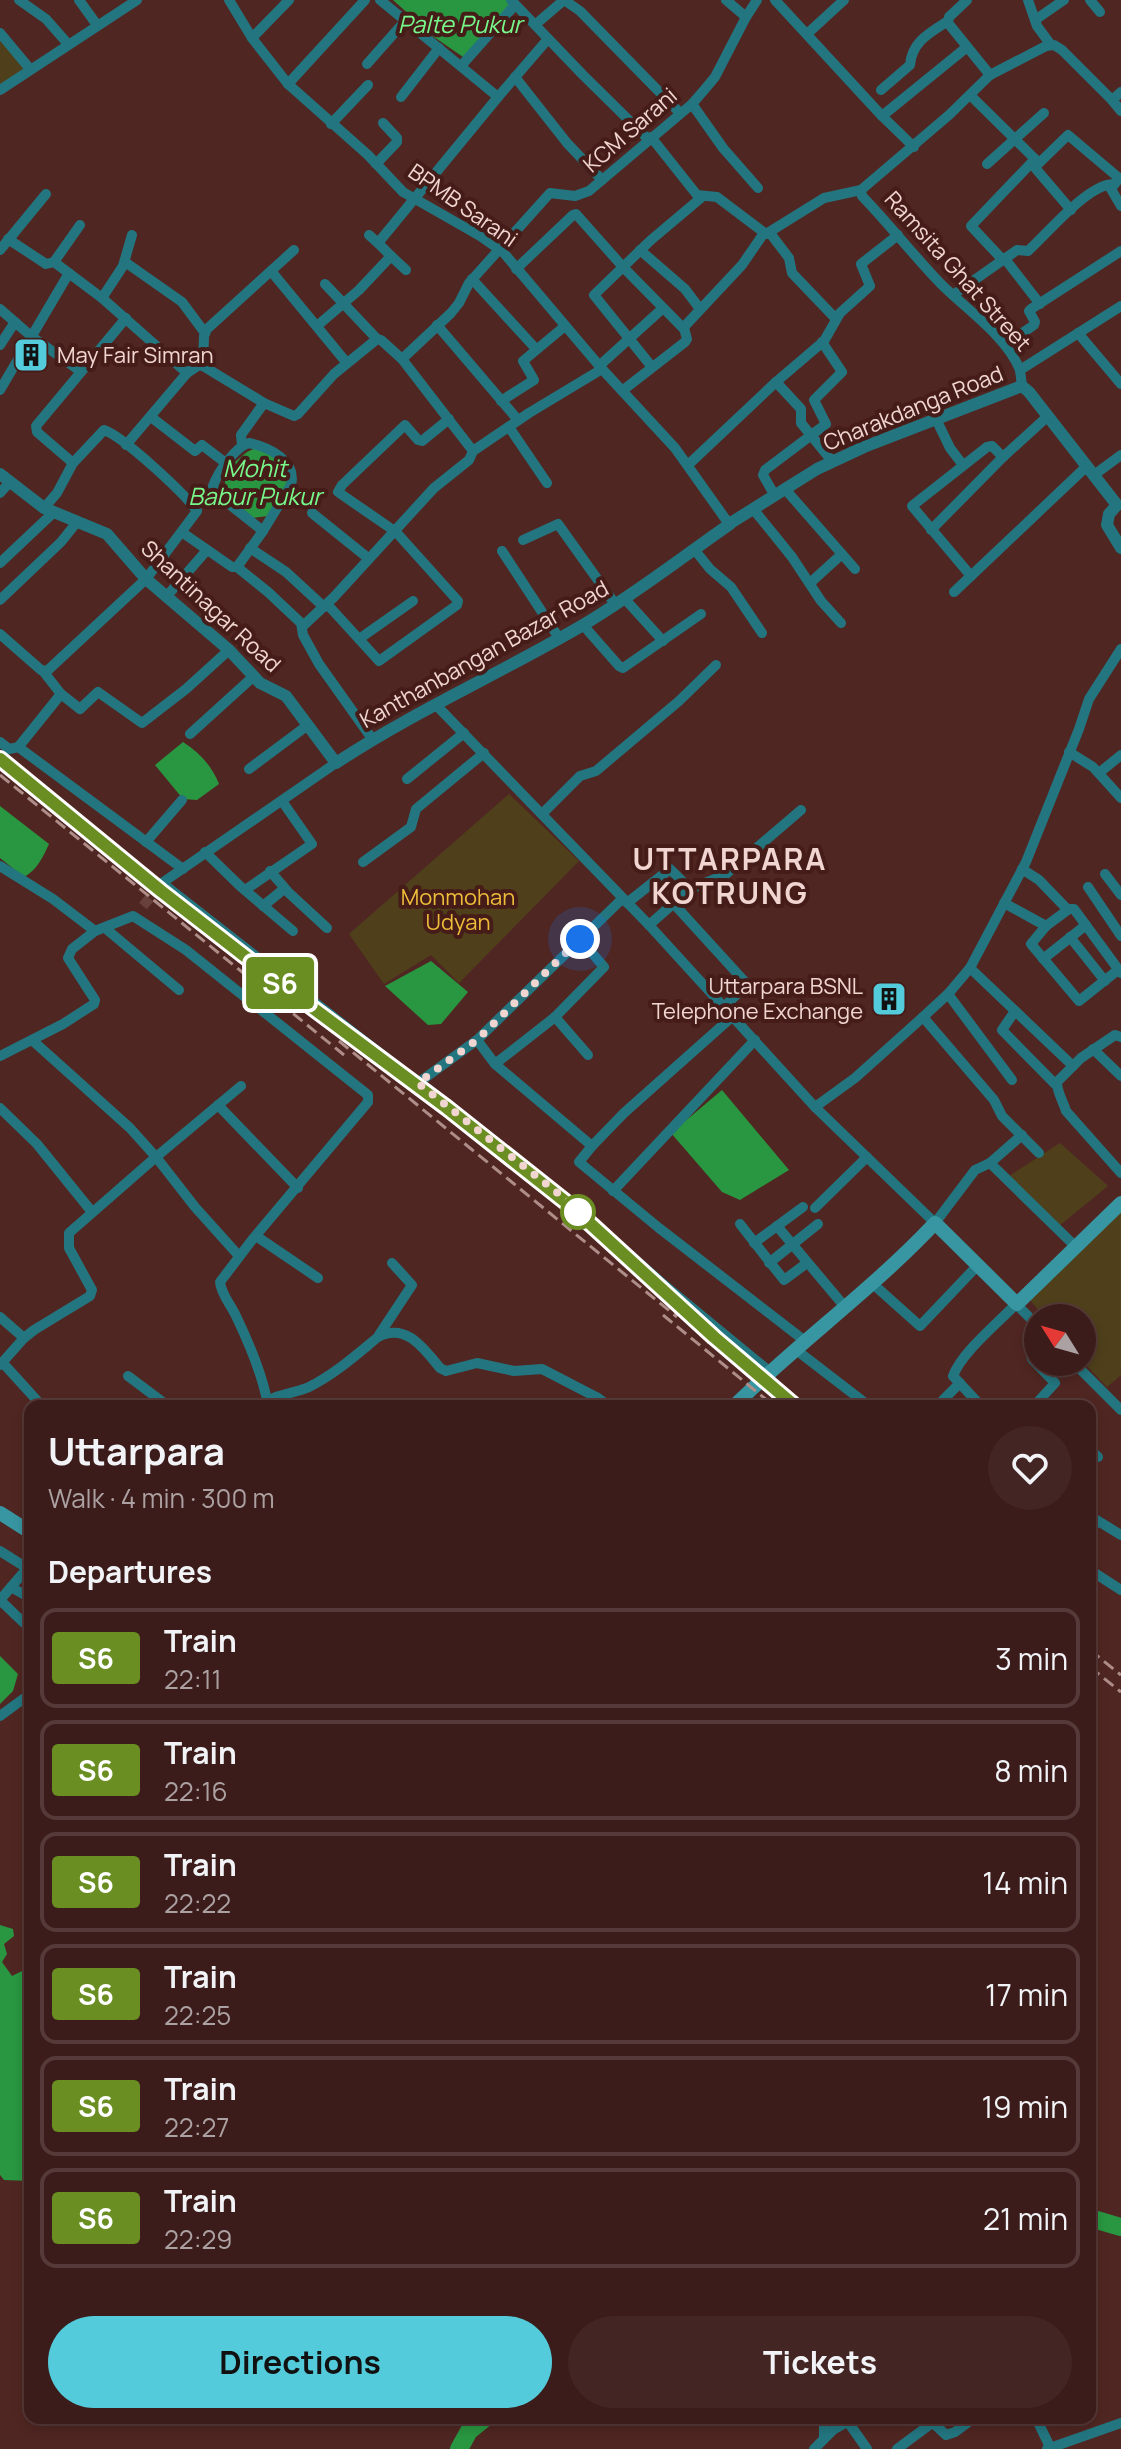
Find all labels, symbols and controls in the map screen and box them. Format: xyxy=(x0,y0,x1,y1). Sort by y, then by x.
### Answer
water label: Palte Pukur xyxy=(398,7,526,40)
street label: KCM Sarani xyxy=(577,81,683,179)
street label: BPMB Sarani xyxy=(402,156,524,254)
street label: Ramsita Ghat Street xyxy=(878,185,1038,358)
building icon: May Fair Simran xyxy=(12,336,50,374)
place label: May Fair Simran xyxy=(57,340,214,370)
street label: Charakdanga Road xyxy=(819,358,1007,458)
water label: Mohit Babur Pukur xyxy=(188,451,325,512)
street label: Shantinagar Road xyxy=(135,533,287,679)
street label: Kanthanbangan Bazar Road xyxy=(354,573,614,735)
district label: UTTARPARA KOTRUNG xyxy=(633,838,827,913)
park label: Monmohan Udyan xyxy=(401,882,515,937)
your location xyxy=(560,919,600,959)
line badge: S6 xyxy=(244,957,316,1009)
text: S6 xyxy=(262,964,298,1002)
place label: Uttarpara BSNL Telephone Exchange xyxy=(652,971,863,1026)
building icon: Uttarpara BSNL Telephone Exchange xyxy=(870,980,908,1018)
unlabelled marker xyxy=(561,1195,595,1229)
north arrow xyxy=(1024,1304,1096,1376)
map controls xyxy=(1024,1304,1096,1376)
text: Uttarpara xyxy=(48,1424,225,1476)
button: heart xyxy=(988,1426,1072,1510)
text: Walk · 4 min · 300 m xyxy=(48,1480,275,1516)
text: Departures xyxy=(48,1551,212,1592)
text: Train xyxy=(164,1620,237,1661)
text: 3 min xyxy=(995,1638,1068,1679)
text: S6 xyxy=(78,1639,114,1677)
text: 22:11 xyxy=(164,1661,222,1697)
text: Train xyxy=(164,1732,237,1773)
text: 8 min xyxy=(994,1750,1068,1791)
text: S6 xyxy=(78,1751,114,1789)
text: 22:16 xyxy=(164,1773,228,1809)
text: Train xyxy=(164,1844,237,1885)
text: 14 min xyxy=(982,1862,1068,1903)
text: S6 xyxy=(78,1863,114,1901)
text: 22:22 xyxy=(164,1885,231,1921)
text: Train xyxy=(164,1956,237,1997)
text: 17 min xyxy=(985,1974,1068,2015)
text: S6 xyxy=(78,1975,114,2013)
text: 22:25 xyxy=(164,1997,231,2033)
text: Train xyxy=(164,2068,237,2109)
text: 19 min xyxy=(981,2086,1068,2127)
text: S6 xyxy=(78,2087,114,2125)
text: 22:27 xyxy=(164,2109,229,2145)
text: Train xyxy=(164,2180,237,2221)
text: 21 min xyxy=(983,2198,1068,2239)
text: S6 xyxy=(78,2199,114,2237)
text: 22:29 xyxy=(164,2221,232,2257)
button: Directions xyxy=(48,2316,552,2408)
button: Tickets xyxy=(568,2316,1072,2408)

